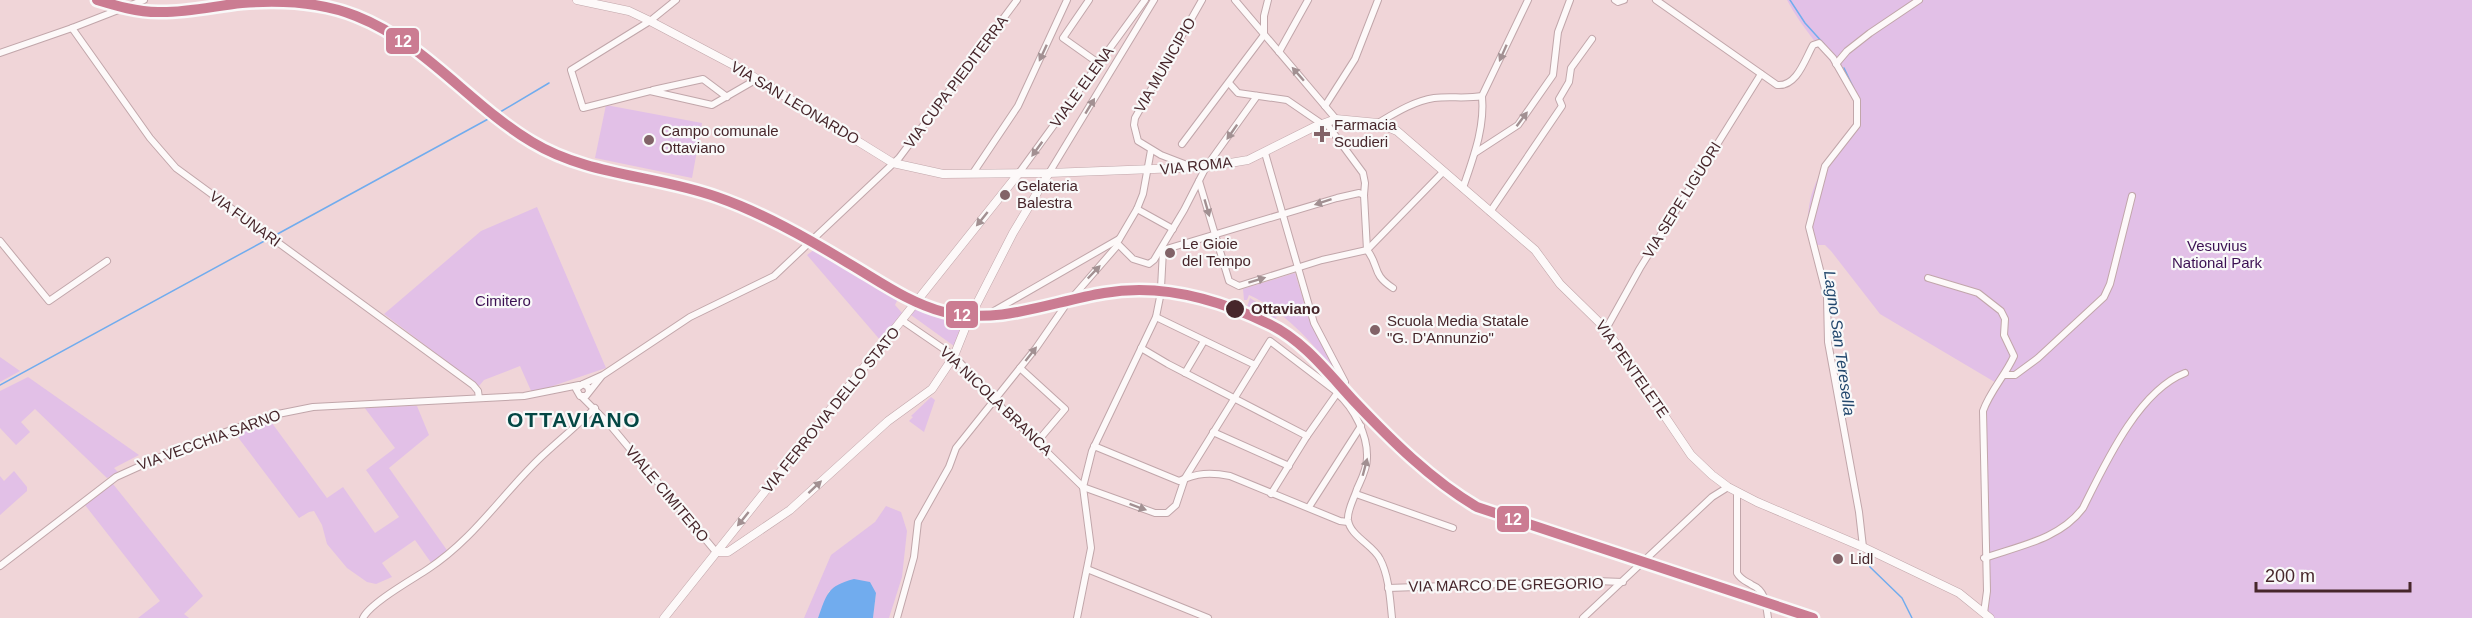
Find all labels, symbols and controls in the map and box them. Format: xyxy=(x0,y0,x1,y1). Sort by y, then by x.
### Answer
street label: VIA CUPA PIEDITERRA xyxy=(900,12,1011,151)
street label: VIA MUNICIPIO xyxy=(1131,14,1199,115)
line badge: 12 xyxy=(385,27,420,55)
text: 12 xyxy=(394,33,412,50)
street label: VIALE ELENA xyxy=(1047,43,1117,130)
one-way arrow xyxy=(1037,44,1047,62)
one-way arrow xyxy=(1498,44,1508,62)
street label: VIA SAN LEONARDO xyxy=(728,58,863,148)
one-way arrow xyxy=(1291,67,1305,82)
one-way arrow xyxy=(1085,98,1096,114)
one-way arrow xyxy=(1515,112,1527,127)
place label: Farmacia Scudieri xyxy=(1334,116,1397,150)
place label: Campo comunale Ottaviano xyxy=(661,122,779,156)
one-way arrow xyxy=(1226,124,1238,140)
marker: Farmacia Scudieri xyxy=(1315,127,1329,141)
marker: Campo comunale Ottaviano xyxy=(642,133,656,147)
street label: VIA SEPE LIGUORI xyxy=(1639,139,1724,261)
one-way arrow xyxy=(1031,141,1043,157)
street label: VIA ROMA xyxy=(1159,153,1233,178)
place label: Gelateria Balestra xyxy=(1017,177,1079,211)
street label: VIA FUNARI xyxy=(207,187,284,250)
marker: Gelateria Balestra xyxy=(998,188,1012,202)
one-way arrow xyxy=(1314,198,1332,207)
one-way arrow xyxy=(1203,199,1212,217)
one-way arrow xyxy=(977,211,989,226)
place label: Le Gioie del Tempo xyxy=(1182,235,1251,269)
park label: Vesuvius National Park xyxy=(2172,237,2263,271)
marker: Le Gioie del Tempo xyxy=(1163,246,1177,260)
one-way arrow xyxy=(1087,265,1101,280)
water label: Lagno San Teresella xyxy=(1821,270,1858,417)
one-way arrow xyxy=(1248,275,1266,284)
park label: Cimitero xyxy=(475,292,531,309)
marker: Ottaviano xyxy=(1224,298,1246,320)
line badge: 12 xyxy=(945,300,979,329)
place label: Ottaviano xyxy=(1251,300,1320,317)
text: 12 xyxy=(953,307,971,324)
place label: Scuola Media Statale "G. D'Annunzio" xyxy=(1387,312,1529,346)
street label: VIA PENTELETE xyxy=(1592,317,1672,421)
street label: VIA FERROVIA DELLO STATO xyxy=(758,323,903,496)
marker: Scuola Media Statale "G. D'Annunzio" xyxy=(1368,323,1382,337)
street label: VIA NICOLA BRANCA xyxy=(937,343,1056,459)
one-way arrow xyxy=(1025,346,1037,361)
street label: VIA VECCHIA SARNO xyxy=(135,406,283,473)
district label: OTTAVIANO xyxy=(507,408,641,431)
street label: VIALE CIMITERO xyxy=(622,442,712,545)
one-way arrow xyxy=(1361,458,1370,476)
one-way arrow xyxy=(808,480,823,494)
one-way arrow xyxy=(1129,502,1147,512)
line badge: 12 xyxy=(1496,505,1530,533)
one-way arrow xyxy=(737,511,750,527)
text: 12 xyxy=(1504,511,1522,528)
place label: Lidl xyxy=(1850,550,1873,567)
marker: Lidl xyxy=(1831,552,1845,566)
scale bar xyxy=(2256,555,2410,593)
text: 200 m xyxy=(2265,566,2315,586)
street label: VIA MARCO DE GREGORIO xyxy=(1408,574,1604,595)

